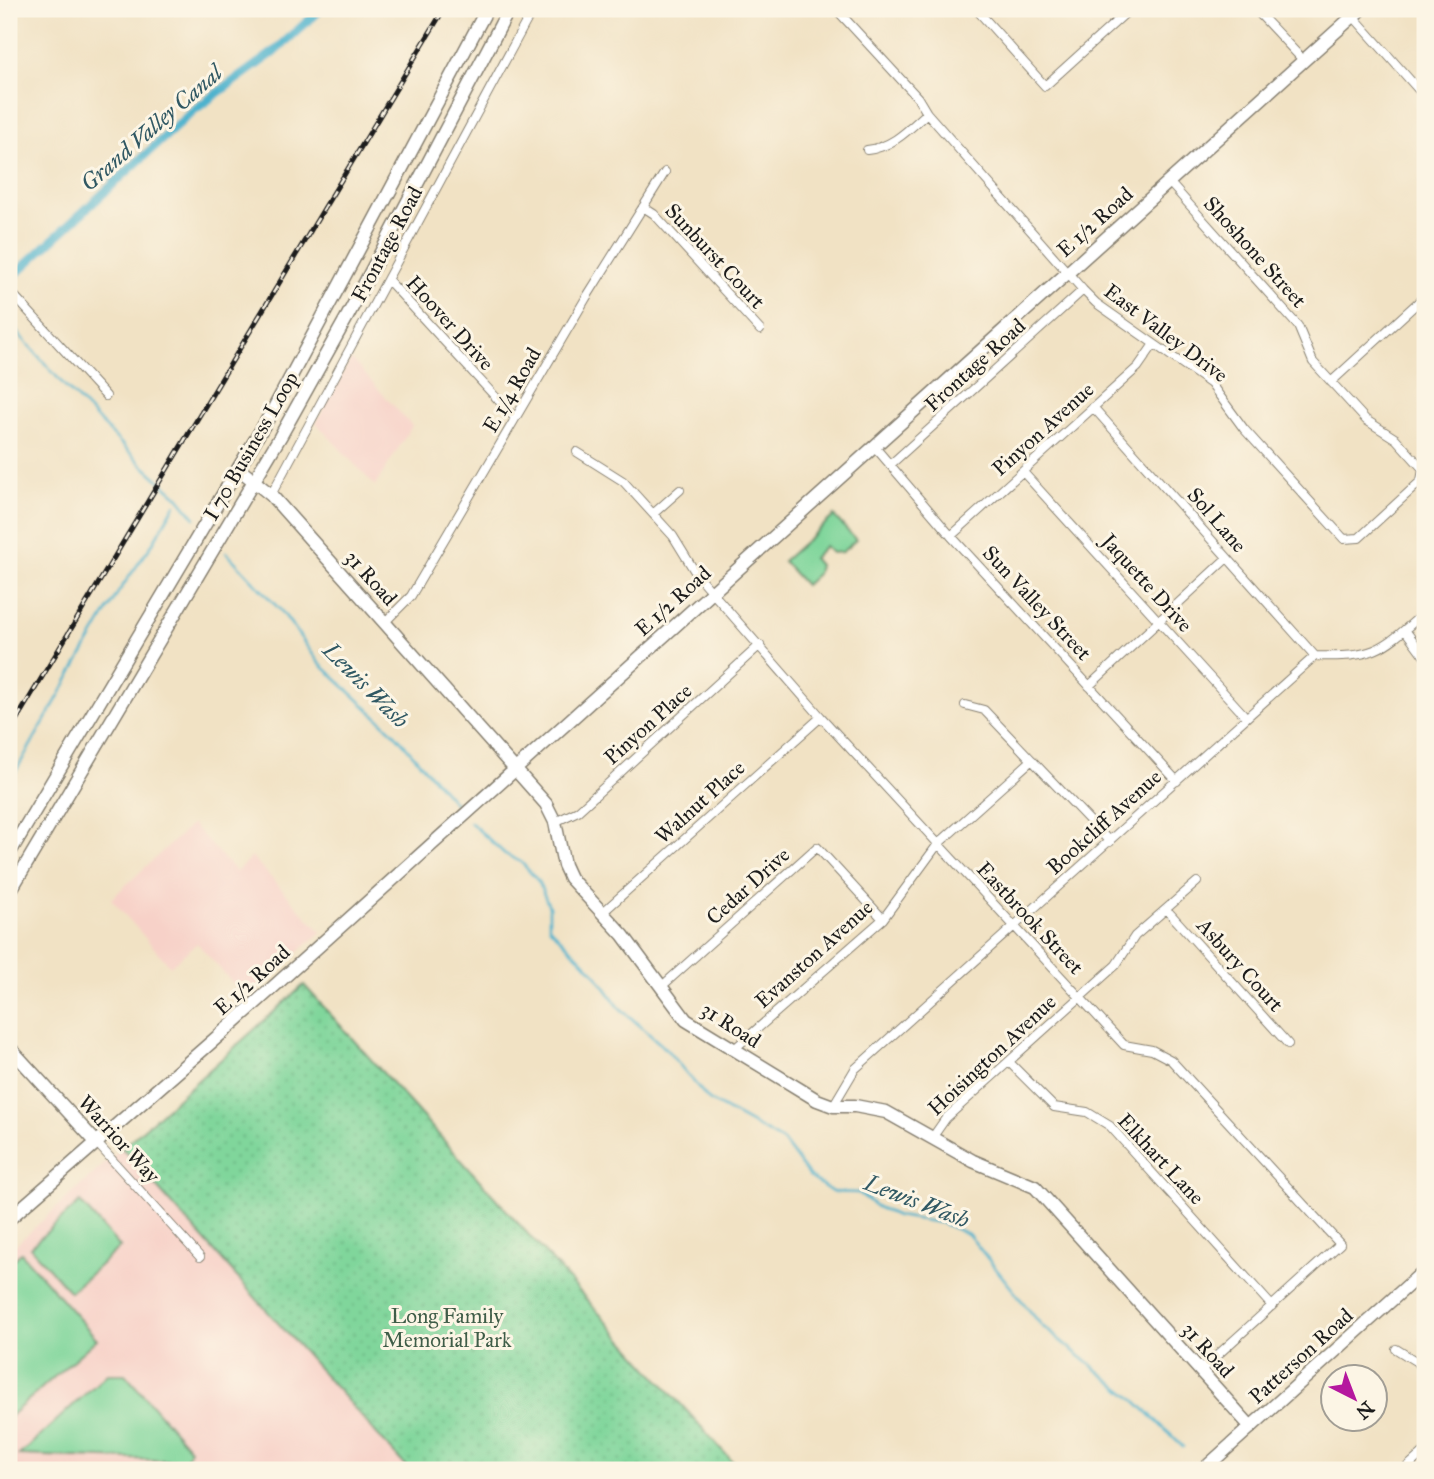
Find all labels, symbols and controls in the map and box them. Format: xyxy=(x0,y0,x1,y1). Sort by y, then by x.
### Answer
water label: Grand Valley Canal xyxy=(75,58,229,197)
street label: Frontage Road xyxy=(346,181,429,306)
street label: E 1/2 Road xyxy=(1052,181,1139,263)
street label: Shoshone Street xyxy=(1198,191,1312,314)
street label: Sunburst Court xyxy=(659,198,771,315)
street label: Hoover Drive xyxy=(401,270,500,376)
street label: East Valley Drive xyxy=(1099,278,1233,388)
street label: Frontage Road xyxy=(919,313,1031,417)
street label: E 1/4 Road xyxy=(477,342,547,437)
street label: I 70 Business Loop xyxy=(198,367,304,525)
street label: Pinyon Avenue xyxy=(987,376,1099,482)
street label: Sol Lane xyxy=(1182,482,1252,558)
street label: Jaquette Drive xyxy=(1095,527,1198,638)
street label: Sun Valley Street xyxy=(977,540,1097,666)
street label: 31 Road xyxy=(339,545,403,612)
street label: E 1/2 Road xyxy=(630,560,717,642)
water label: Lewis Wash xyxy=(316,635,415,734)
street label: Pinyon Place xyxy=(599,678,697,770)
street label: Walnut Place xyxy=(650,755,751,849)
street label: Bookcliff Avenue xyxy=(1041,764,1167,880)
street label: Cedar Drive xyxy=(701,842,795,930)
street label: Eastbrook Street xyxy=(971,856,1089,980)
street label: Evanston Avenue xyxy=(750,894,878,1014)
street label: Asbury Court xyxy=(1191,912,1289,1018)
street label: E 1/2 Road xyxy=(209,939,296,1021)
street label: Hoisington Avenue xyxy=(922,989,1062,1121)
street label: 31 Road xyxy=(696,996,766,1054)
street label: Warrior Way xyxy=(73,1090,166,1189)
street label: Elkhart Lane xyxy=(1112,1108,1210,1210)
water label: Lewis Wash xyxy=(860,1168,973,1234)
street label: Patterson Road xyxy=(1244,1302,1359,1410)
park label: Long Family Memorial Park xyxy=(382,1303,512,1353)
street label: 31 Road xyxy=(1176,1317,1240,1384)
north arrow xyxy=(1318,1364,1388,1434)
text: N xyxy=(1351,1396,1379,1424)

